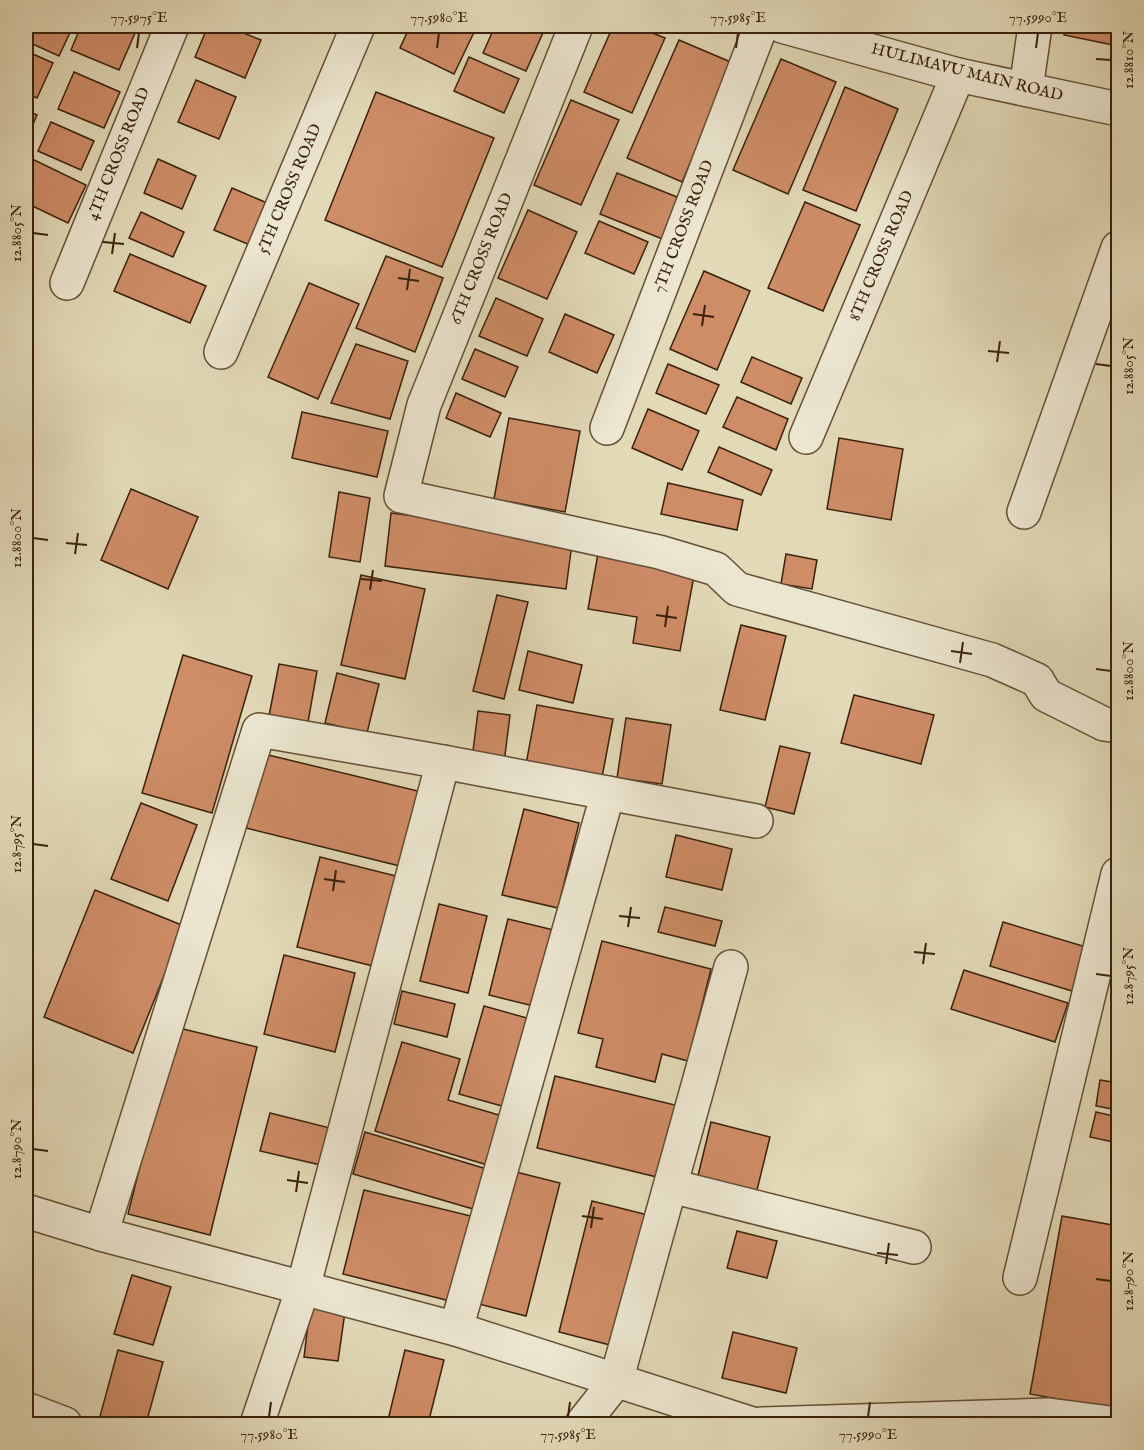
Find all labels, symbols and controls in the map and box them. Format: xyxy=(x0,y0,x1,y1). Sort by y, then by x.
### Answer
text: 77.5975°E xyxy=(111,8,167,27)
text: 77.5980°E xyxy=(410,8,468,27)
text: 77.5985°E xyxy=(710,8,766,27)
text: 77.5990°E xyxy=(1009,8,1067,27)
text: 12.8810°N xyxy=(1119,31,1138,89)
street label: HULIMAVU MAIN ROAD xyxy=(869,40,1065,107)
street label: 4TH CROSS ROAD xyxy=(83,84,155,223)
street label: 5TH CROSS ROAD xyxy=(254,121,327,257)
street label: 7TH CROSS ROAD xyxy=(649,157,719,296)
street label: 8TH CROSS ROAD xyxy=(845,188,919,324)
street label: 6TH CROSS ROAD xyxy=(446,190,518,328)
text: 12.8805°N xyxy=(7,204,26,262)
text: 12.8805°N xyxy=(1119,337,1138,395)
text: 12.8800°N xyxy=(7,508,26,568)
text: 12.8800°N xyxy=(1119,641,1138,701)
text: 12.8795°N xyxy=(7,815,26,873)
text: 12.8795°N xyxy=(1119,947,1138,1005)
text: 12.8790°N xyxy=(7,1119,26,1179)
text: 12.8790°N xyxy=(1119,1251,1138,1311)
text: 77.5980°E xyxy=(240,1425,298,1444)
text: 77.5985°E xyxy=(540,1425,596,1444)
text: 77.5990°E xyxy=(839,1425,897,1444)

